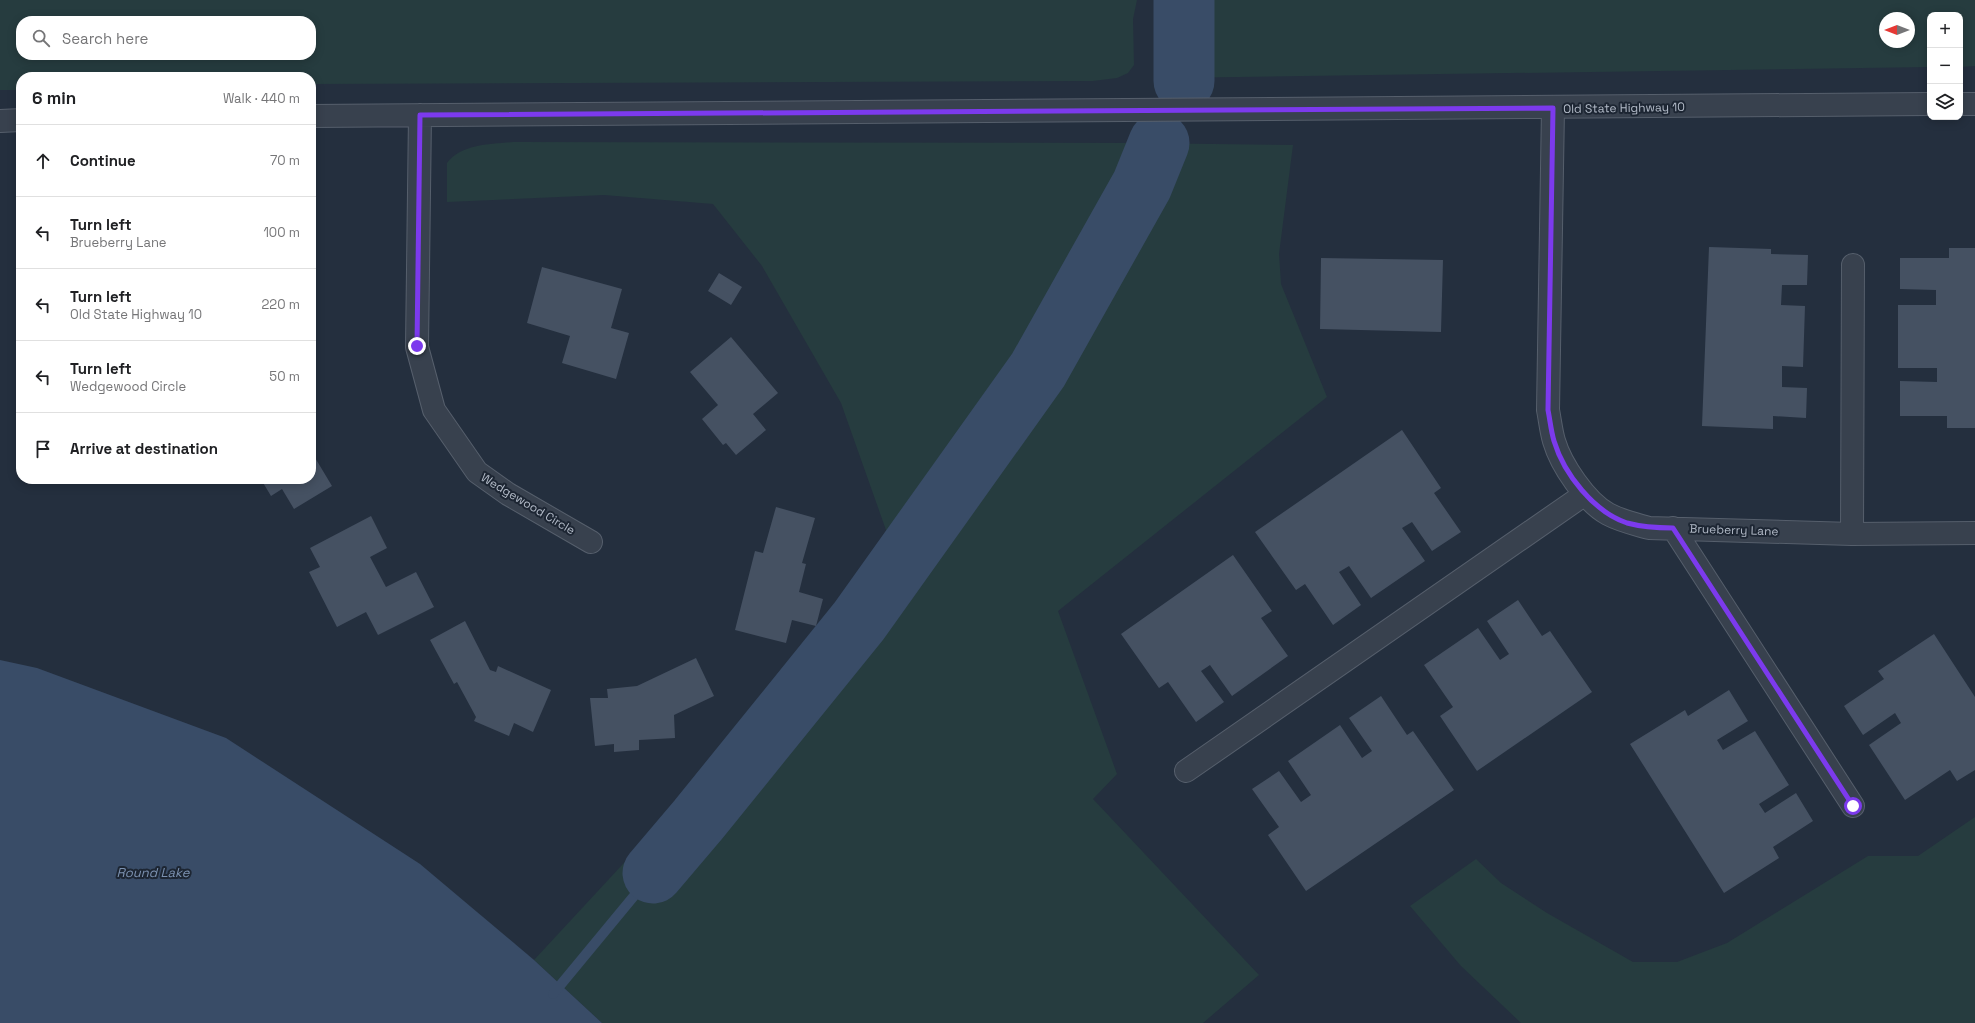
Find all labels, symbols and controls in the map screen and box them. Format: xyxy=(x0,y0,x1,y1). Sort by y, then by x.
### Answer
north arrow xyxy=(1879,12,1915,48)
map controls xyxy=(1927,12,1963,120)
button: + xyxy=(1927,12,1963,48)
search box xyxy=(16,16,316,60)
icon: search xyxy=(30,27,52,49)
text: Search here xyxy=(62,29,148,48)
button: − xyxy=(1927,48,1963,84)
button: layers xyxy=(1927,84,1963,120)
text: 6 min xyxy=(32,87,76,109)
text: Walk · 440 m xyxy=(223,90,300,107)
street label: Old State Highway 10 xyxy=(1563,99,1685,117)
icon: ahead xyxy=(32,150,54,172)
text: Continue xyxy=(70,151,136,170)
text: 70 m xyxy=(270,152,300,169)
text: Turn left xyxy=(70,215,132,234)
icon: left xyxy=(32,222,54,244)
text: 100 m xyxy=(263,224,300,241)
text: Brueberry Lane xyxy=(70,234,167,251)
text: Turn left xyxy=(70,287,132,306)
icon: left xyxy=(32,294,54,316)
text: 220 m xyxy=(261,296,300,313)
text: Old State Highway 10 xyxy=(70,306,202,323)
route end xyxy=(408,337,426,355)
text: Turn left xyxy=(70,359,132,378)
icon: left xyxy=(32,366,54,388)
text: 50 m xyxy=(269,368,300,385)
text: Wedgewood Circle xyxy=(70,378,186,395)
icon: arrive xyxy=(32,438,54,460)
text: Arrive at destination xyxy=(70,439,218,458)
street label: Wedgewood Circle xyxy=(478,470,578,538)
street label: Brueberry Lane xyxy=(1689,520,1779,540)
route start xyxy=(1844,797,1862,815)
water label: Round Lake xyxy=(117,864,191,881)

